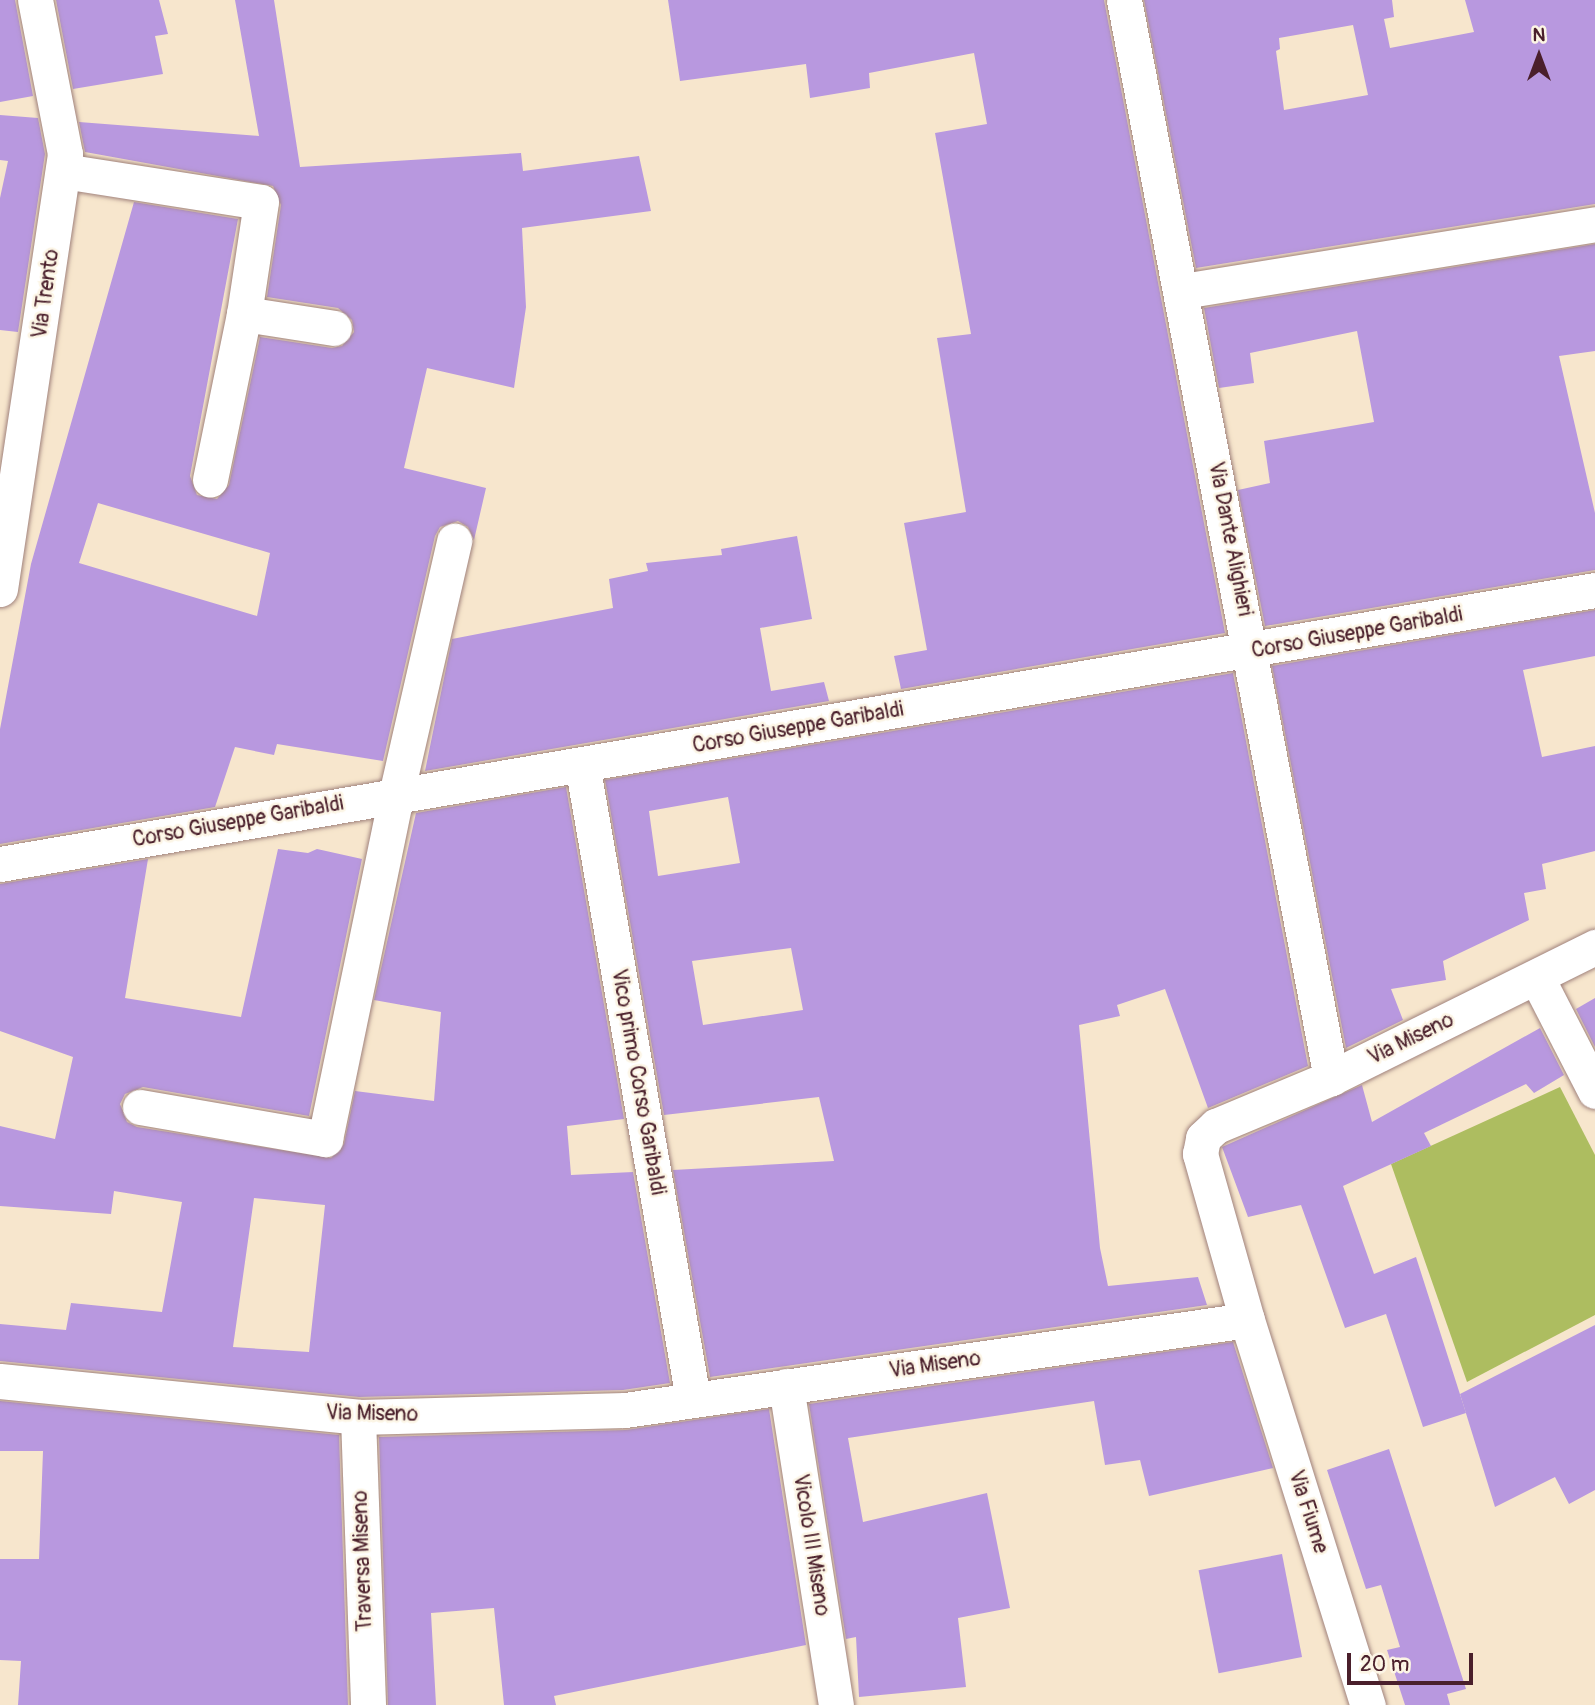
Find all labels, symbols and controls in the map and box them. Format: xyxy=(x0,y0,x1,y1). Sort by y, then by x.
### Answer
north arrow xyxy=(1504,21,1574,91)
text: N xyxy=(1533,23,1545,47)
street label: Via Trento xyxy=(27,248,65,340)
street label: Via Dante Alighieri xyxy=(1203,460,1257,618)
street label: Corso Giuseppe Garibaldi xyxy=(1250,602,1464,664)
street label: Corso Giuseppe Garibaldi xyxy=(691,697,905,759)
street label: Corso Giuseppe Garibaldi xyxy=(131,791,345,853)
street label: Vico primo Corso Garibaldi xyxy=(606,967,670,1197)
street label: Via Miseno xyxy=(1364,1007,1458,1071)
street label: Via Miseno xyxy=(887,1346,983,1384)
street label: Via Miseno xyxy=(326,1401,418,1427)
street label: Via Fiume xyxy=(1283,1467,1333,1557)
street label: Vicolo III Miseno xyxy=(787,1472,835,1618)
street label: Traversa Miseno xyxy=(348,1490,378,1632)
scale bar xyxy=(1350,1638,1476,1682)
text: 20 m xyxy=(1360,1651,1409,1678)

